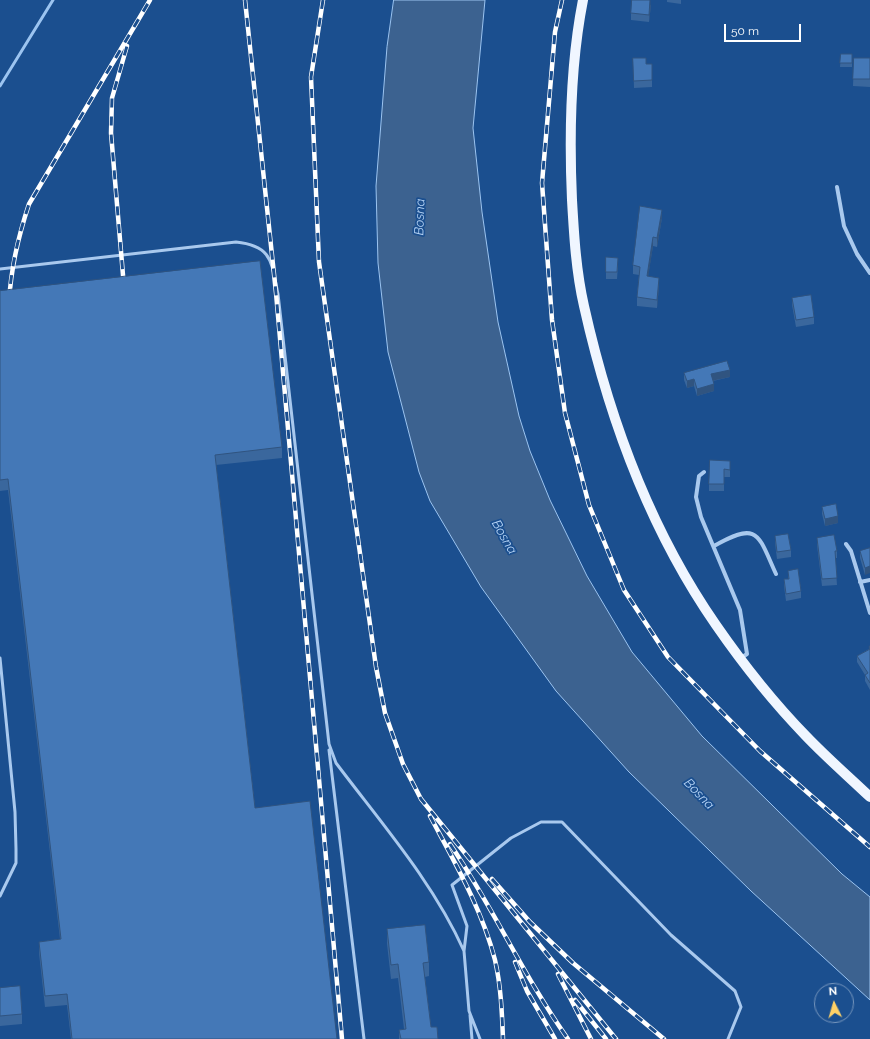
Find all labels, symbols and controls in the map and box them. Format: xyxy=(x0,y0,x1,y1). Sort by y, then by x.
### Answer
scale bar xyxy=(726,16,803,42)
text: 50 m xyxy=(731,24,759,38)
water label: Bosna xyxy=(412,198,428,236)
water label: Bosna xyxy=(488,517,520,557)
water label: Bosna xyxy=(681,775,717,813)
north arrow xyxy=(814,983,854,1023)
text: N xyxy=(828,985,838,998)

